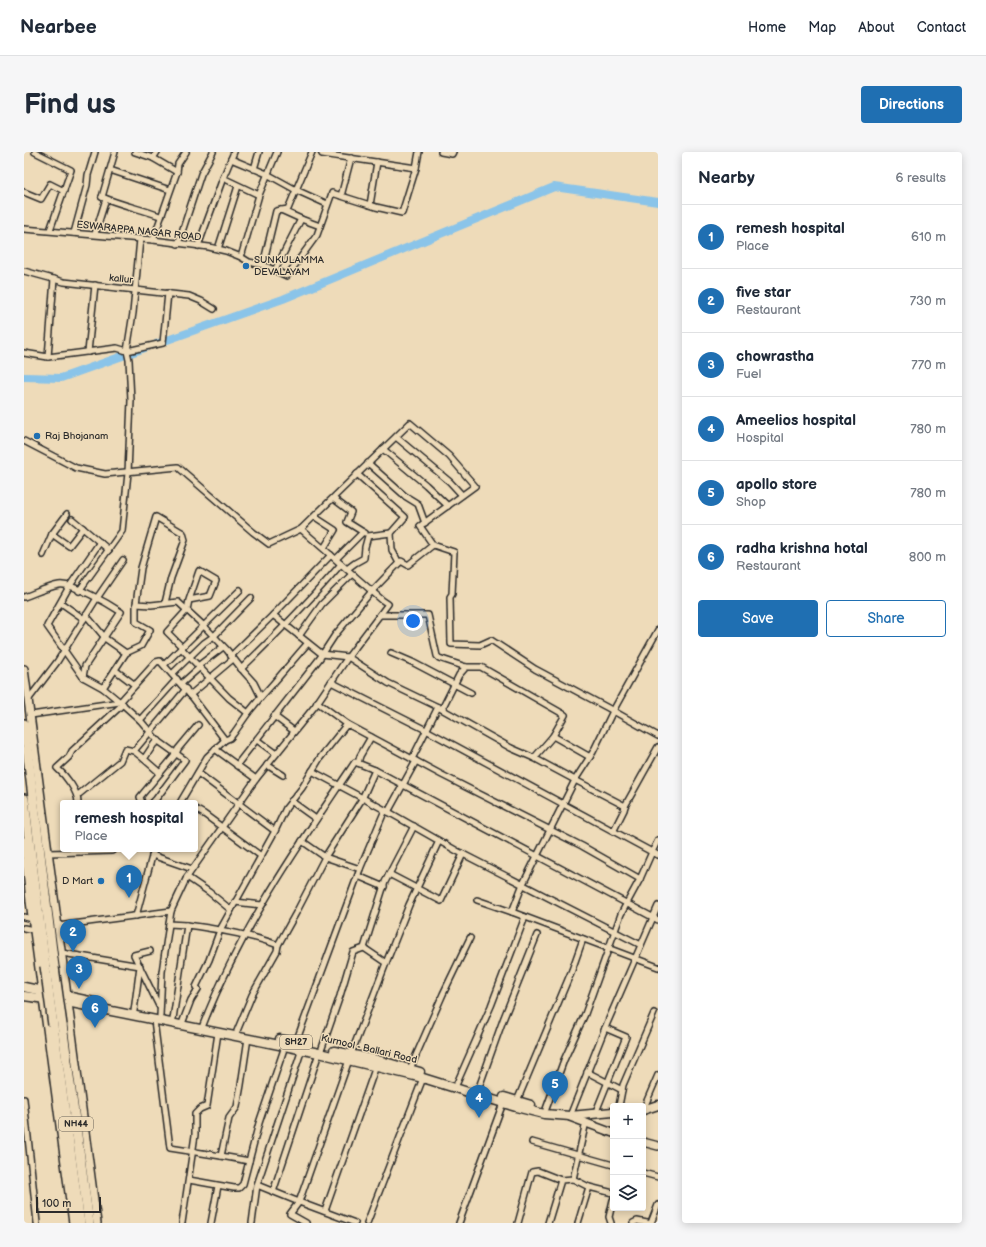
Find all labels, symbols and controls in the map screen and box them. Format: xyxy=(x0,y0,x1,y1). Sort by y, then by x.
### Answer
text: Nearbee xyxy=(20,16,97,39)
text: Home xyxy=(748,19,786,36)
text: Map xyxy=(808,19,836,36)
text: About xyxy=(858,19,895,36)
text: Contact xyxy=(917,19,966,36)
button: Directions xyxy=(861,86,962,123)
text: Find us xyxy=(24,88,116,121)
text: Nearby xyxy=(698,168,755,188)
text: 6 results xyxy=(896,170,946,186)
street label: ESWARAPPA NAGAR ROAD xyxy=(76,218,202,244)
text: remesh hospital xyxy=(736,219,845,238)
text: 1 xyxy=(708,229,714,245)
text: 610 m xyxy=(911,229,946,245)
text: Place xyxy=(736,238,769,254)
place label: SUNKULAMMA DEVALAYAM xyxy=(254,254,325,278)
marker: SUNKULAMMA DEVALAYAM xyxy=(241,261,251,271)
street label: kallur xyxy=(108,272,134,286)
text: five star xyxy=(736,283,791,302)
text: 2 xyxy=(707,293,715,309)
text: 730 m xyxy=(910,293,946,309)
text: Restaurant xyxy=(736,302,801,318)
text: chowrastha xyxy=(736,347,814,366)
text: 3 xyxy=(707,357,715,373)
text: 770 m xyxy=(911,357,946,373)
text: Fuel xyxy=(736,366,761,382)
text: Ameelios hospital xyxy=(736,411,856,430)
text: 4 xyxy=(707,421,715,437)
text: 780 m xyxy=(910,421,946,437)
place label: Raj Bhojanam xyxy=(45,430,108,442)
text: Hospital xyxy=(736,430,784,446)
marker: Raj Bhojanam xyxy=(32,431,42,441)
text: apollo store xyxy=(736,475,817,494)
text: 5 xyxy=(707,485,715,501)
text: 780 m xyxy=(910,485,946,501)
text: Shop xyxy=(736,494,766,510)
text: radha krishna hotal xyxy=(736,539,868,558)
text: 6 xyxy=(707,549,715,565)
text: 800 m xyxy=(909,549,946,565)
text: Restaurant xyxy=(736,558,801,574)
button: Save xyxy=(698,600,818,637)
button: Share xyxy=(826,600,946,637)
your location xyxy=(403,611,423,631)
popup xyxy=(60,800,198,852)
text: remesh hospital xyxy=(75,809,183,828)
text: Place xyxy=(75,828,108,844)
pin: 1 xyxy=(116,865,142,898)
place label: D Mart xyxy=(62,875,93,887)
marker: D Mart xyxy=(96,876,106,886)
pin: 2 xyxy=(60,919,86,952)
pin: 3 xyxy=(66,956,92,989)
pin: 6 xyxy=(82,995,108,1028)
street label: Kurnool - Ballari Road xyxy=(320,1032,419,1066)
road number: SH27 xyxy=(280,1035,312,1049)
pin: 5 xyxy=(542,1071,568,1104)
pin: 4 xyxy=(466,1085,492,1118)
map controls xyxy=(610,1103,646,1211)
button: + xyxy=(610,1103,646,1139)
road number: NH44 xyxy=(59,1117,93,1131)
button: − xyxy=(610,1139,646,1175)
button: layers xyxy=(610,1175,646,1211)
scale bar xyxy=(36,1195,101,1214)
text: 100 m xyxy=(42,1197,71,1210)

